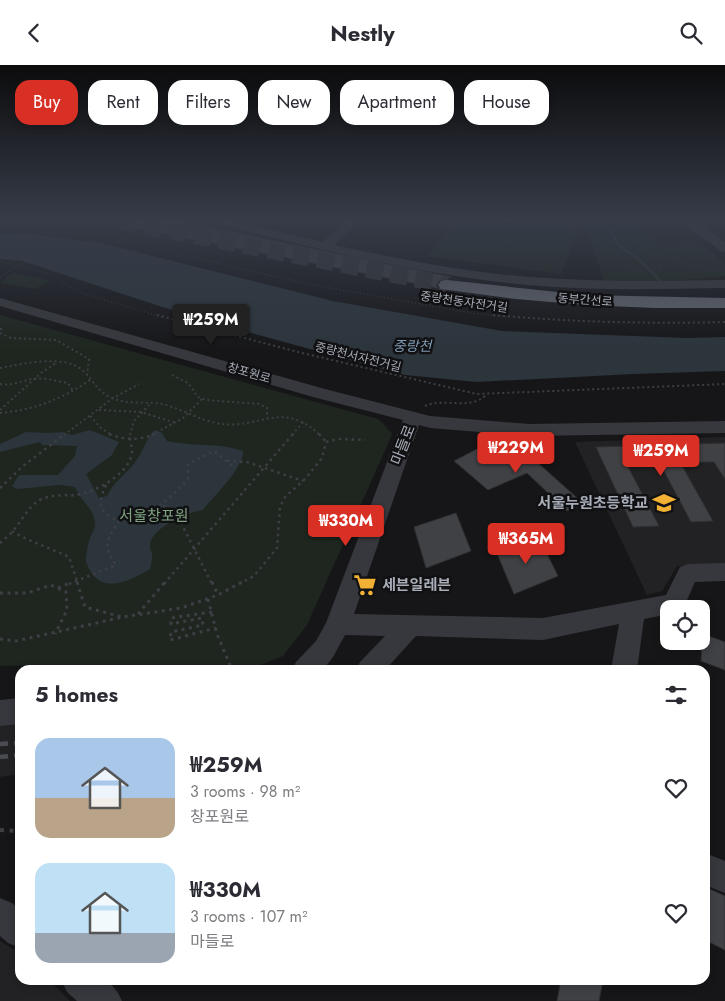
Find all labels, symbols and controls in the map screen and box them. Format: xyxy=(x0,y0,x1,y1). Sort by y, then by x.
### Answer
text: Nestly xyxy=(330,17,395,49)
icon: back xyxy=(20,19,48,47)
icon: search xyxy=(677,19,705,47)
chip: Buy xyxy=(15,80,78,125)
chip: Rent xyxy=(88,80,158,125)
chip: Filters xyxy=(168,80,248,125)
chip: New xyxy=(258,80,330,125)
chip: Apartment xyxy=(340,80,454,125)
chip: House xyxy=(464,80,549,125)
street label: 중랑천동자전거길 xyxy=(419,287,509,317)
street label: 동부간선로 xyxy=(557,289,613,311)
pin: ₩259M xyxy=(176,303,246,346)
text: ₩259M xyxy=(183,308,239,331)
water label: 중랑천 xyxy=(393,336,432,356)
street label: 중랑천서자전거길 xyxy=(313,338,403,376)
street label: 창포원로 xyxy=(225,358,273,388)
street label: 마들로 xyxy=(385,422,421,468)
pin: ₩229M xyxy=(481,431,551,474)
pin: ₩259M xyxy=(626,435,696,477)
text: ₩229M xyxy=(488,436,544,459)
text: ₩259M xyxy=(633,439,689,462)
school or university icon: 서울누원초등학교 xyxy=(651,490,677,516)
place label: 서울누원초등학교 xyxy=(538,492,648,514)
park label: 서울창포원 xyxy=(119,505,189,527)
pin: ₩330M xyxy=(311,505,381,547)
text: ₩330M xyxy=(319,509,373,532)
pin: ₩365M xyxy=(491,523,561,565)
text: ₩365M xyxy=(499,527,553,550)
supermarket icon: 세븐일레븐 xyxy=(352,572,378,598)
place label: 세븐일레븐 xyxy=(382,574,451,596)
map controls xyxy=(660,600,710,650)
button: locate xyxy=(660,600,710,650)
text: 5 homes xyxy=(35,680,118,710)
icon: filters xyxy=(662,681,690,709)
text: ₩259M xyxy=(190,750,262,780)
icon: home xyxy=(75,758,135,818)
icon: heart xyxy=(662,774,690,802)
text: 3 rooms · 98 m² xyxy=(190,780,300,803)
text: 창포원로 xyxy=(190,805,249,828)
text: ₩330M xyxy=(190,875,261,905)
icon: home xyxy=(75,883,135,943)
icon: heart xyxy=(662,899,690,927)
text: 3 rooms · 107 m² xyxy=(190,905,308,928)
text: 마들로 xyxy=(190,930,234,953)

